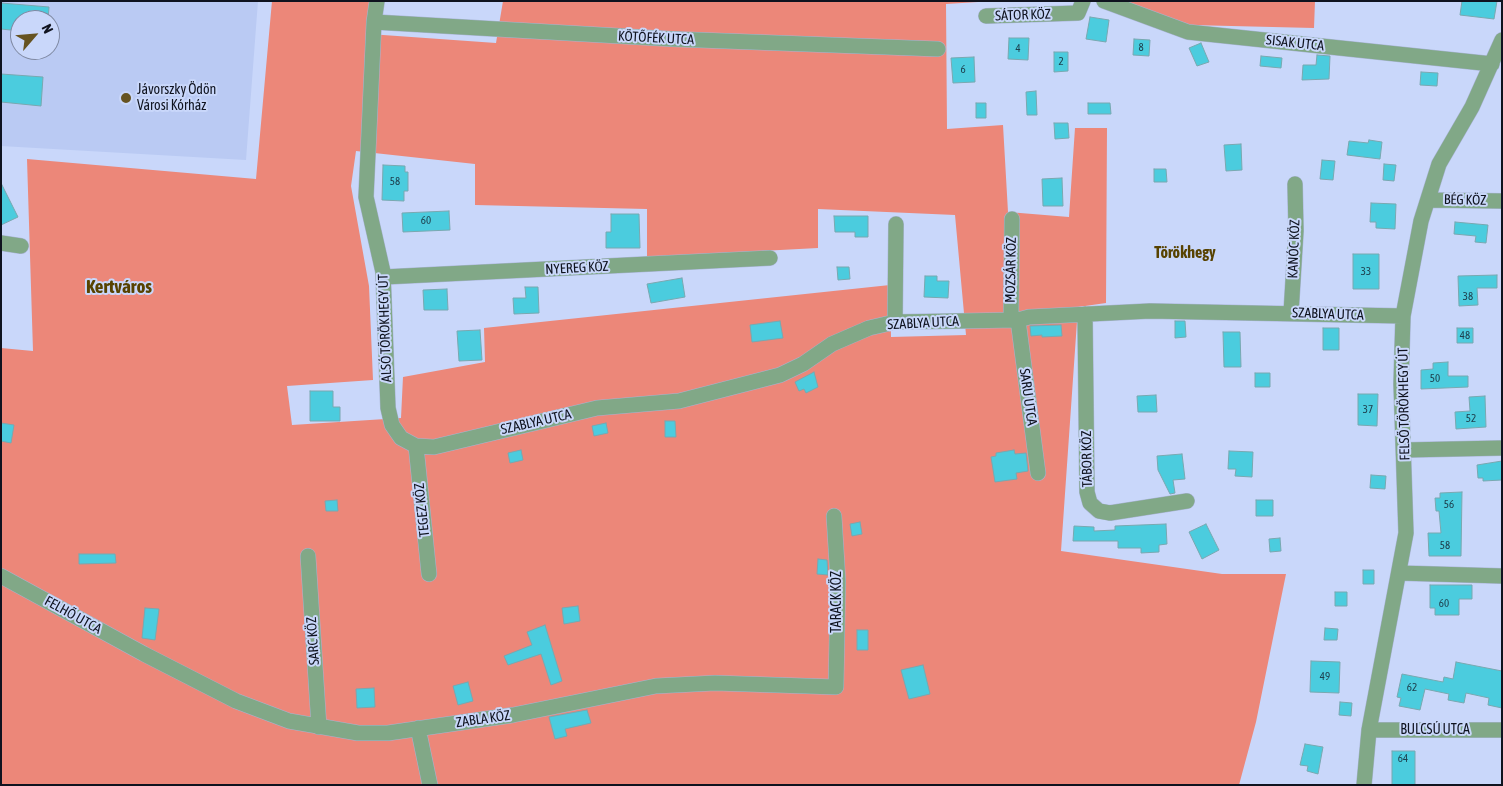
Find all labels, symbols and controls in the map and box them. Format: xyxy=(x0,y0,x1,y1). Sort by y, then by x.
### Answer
street label: SÁTOR KÖZ xyxy=(995,6,1051,24)
north arrow xyxy=(10,10,60,60)
text: N xyxy=(38,21,56,36)
street label: KÖTŐFÉK UTCA xyxy=(618,28,694,48)
street label: SISAK UTCA xyxy=(1265,32,1325,54)
house number: 8 xyxy=(1138,41,1144,55)
house number: 4 xyxy=(1015,42,1021,56)
house number: 2 xyxy=(1058,55,1064,69)
house number: 6 xyxy=(960,63,966,77)
place label: Jávorszky Ödön Városi Kórház xyxy=(137,82,216,114)
marker: Jávorszky Ödön Városi Kórház xyxy=(119,91,133,105)
house number: 58 xyxy=(390,175,400,189)
street label: BÉG KÖZ xyxy=(1444,191,1486,209)
house number: 60 xyxy=(421,214,431,228)
street label: KANÓC KÖZ xyxy=(1285,219,1303,279)
street label: MOZSÁR KÖZ xyxy=(1002,237,1020,303)
district label: Törökhegy xyxy=(1154,243,1216,263)
street label: NYEREG KÖZ xyxy=(545,258,609,278)
house number: 33 xyxy=(1361,265,1371,279)
street label: ALSÓ TÖRÖKHEGY ÚT xyxy=(375,274,395,382)
district label: Kertváros xyxy=(86,276,152,298)
house number: 38 xyxy=(1463,290,1473,304)
street label: SZABLYA UTCA xyxy=(1292,304,1364,324)
street label: SZABLYA UTCA xyxy=(887,313,959,333)
house number: 48 xyxy=(1460,329,1470,343)
street label: FELSŐ TÖRÖKHEGY ÚT xyxy=(1395,347,1413,461)
street label: SARU UTCA xyxy=(1016,368,1040,426)
house number: 50 xyxy=(1430,372,1440,386)
house number: 37 xyxy=(1363,403,1373,417)
street label: SZABLYA UTCA xyxy=(499,406,573,438)
house number: 52 xyxy=(1466,412,1476,426)
street label: TÁBOR KÖZ xyxy=(1078,430,1096,488)
street label: TEGEZ KÖZ xyxy=(411,482,433,538)
house number: 56 xyxy=(1444,498,1454,512)
house number: 58 xyxy=(1440,539,1450,553)
street label: TARACK KÖZ xyxy=(829,571,845,633)
street label: FELHŐ UTCA xyxy=(42,592,104,638)
house number: 60 xyxy=(1439,597,1449,611)
street label: SARC KÖZ xyxy=(303,616,323,666)
house number: 49 xyxy=(1320,670,1330,684)
house number: 62 xyxy=(1407,681,1417,695)
street label: ZABLA KÖZ xyxy=(455,707,511,731)
street label: BULCSÚ UTCA xyxy=(1400,722,1470,738)
house number: 64 xyxy=(1398,752,1408,766)

